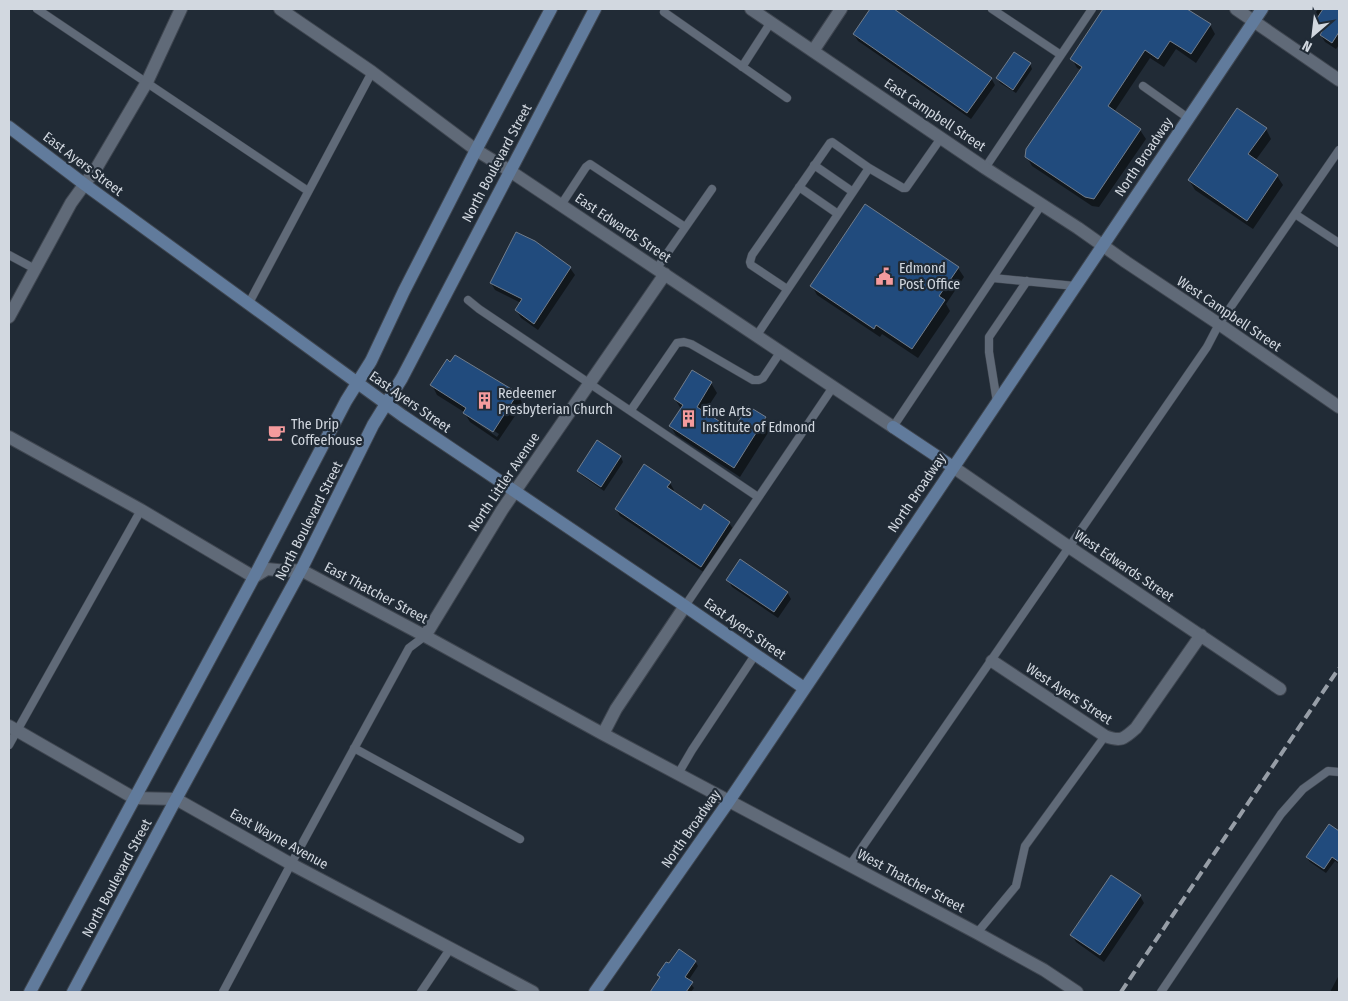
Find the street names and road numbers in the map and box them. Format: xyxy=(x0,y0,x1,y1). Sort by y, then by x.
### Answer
street label: East Campbell Street xyxy=(881,75,989,155)
street label: North Boulevard Street xyxy=(459,101,536,225)
street label: North Broadway xyxy=(1111,114,1177,200)
street label: East Ayers Street xyxy=(40,128,127,200)
street label: East Edwards Street xyxy=(572,190,675,267)
street label: West Campbell Street xyxy=(1173,273,1285,356)
street label: East Ayers Street xyxy=(366,368,454,437)
street label: North Littler Avenue xyxy=(465,429,543,535)
street label: North Broadway xyxy=(884,450,950,536)
street label: North Boulevard Street xyxy=(272,458,347,583)
street label: West Edwards Street xyxy=(1071,526,1177,606)
street label: East Thatcher Street xyxy=(321,559,431,628)
street label: East Ayers Street xyxy=(701,595,789,664)
street label: West Ayers Street xyxy=(1022,660,1116,729)
street label: North Broadway xyxy=(658,786,725,871)
street label: East Wayne Avenue xyxy=(227,805,331,873)
street label: North Boulevard Street xyxy=(79,816,156,940)
street label: West Thatcher Street xyxy=(854,846,968,917)

